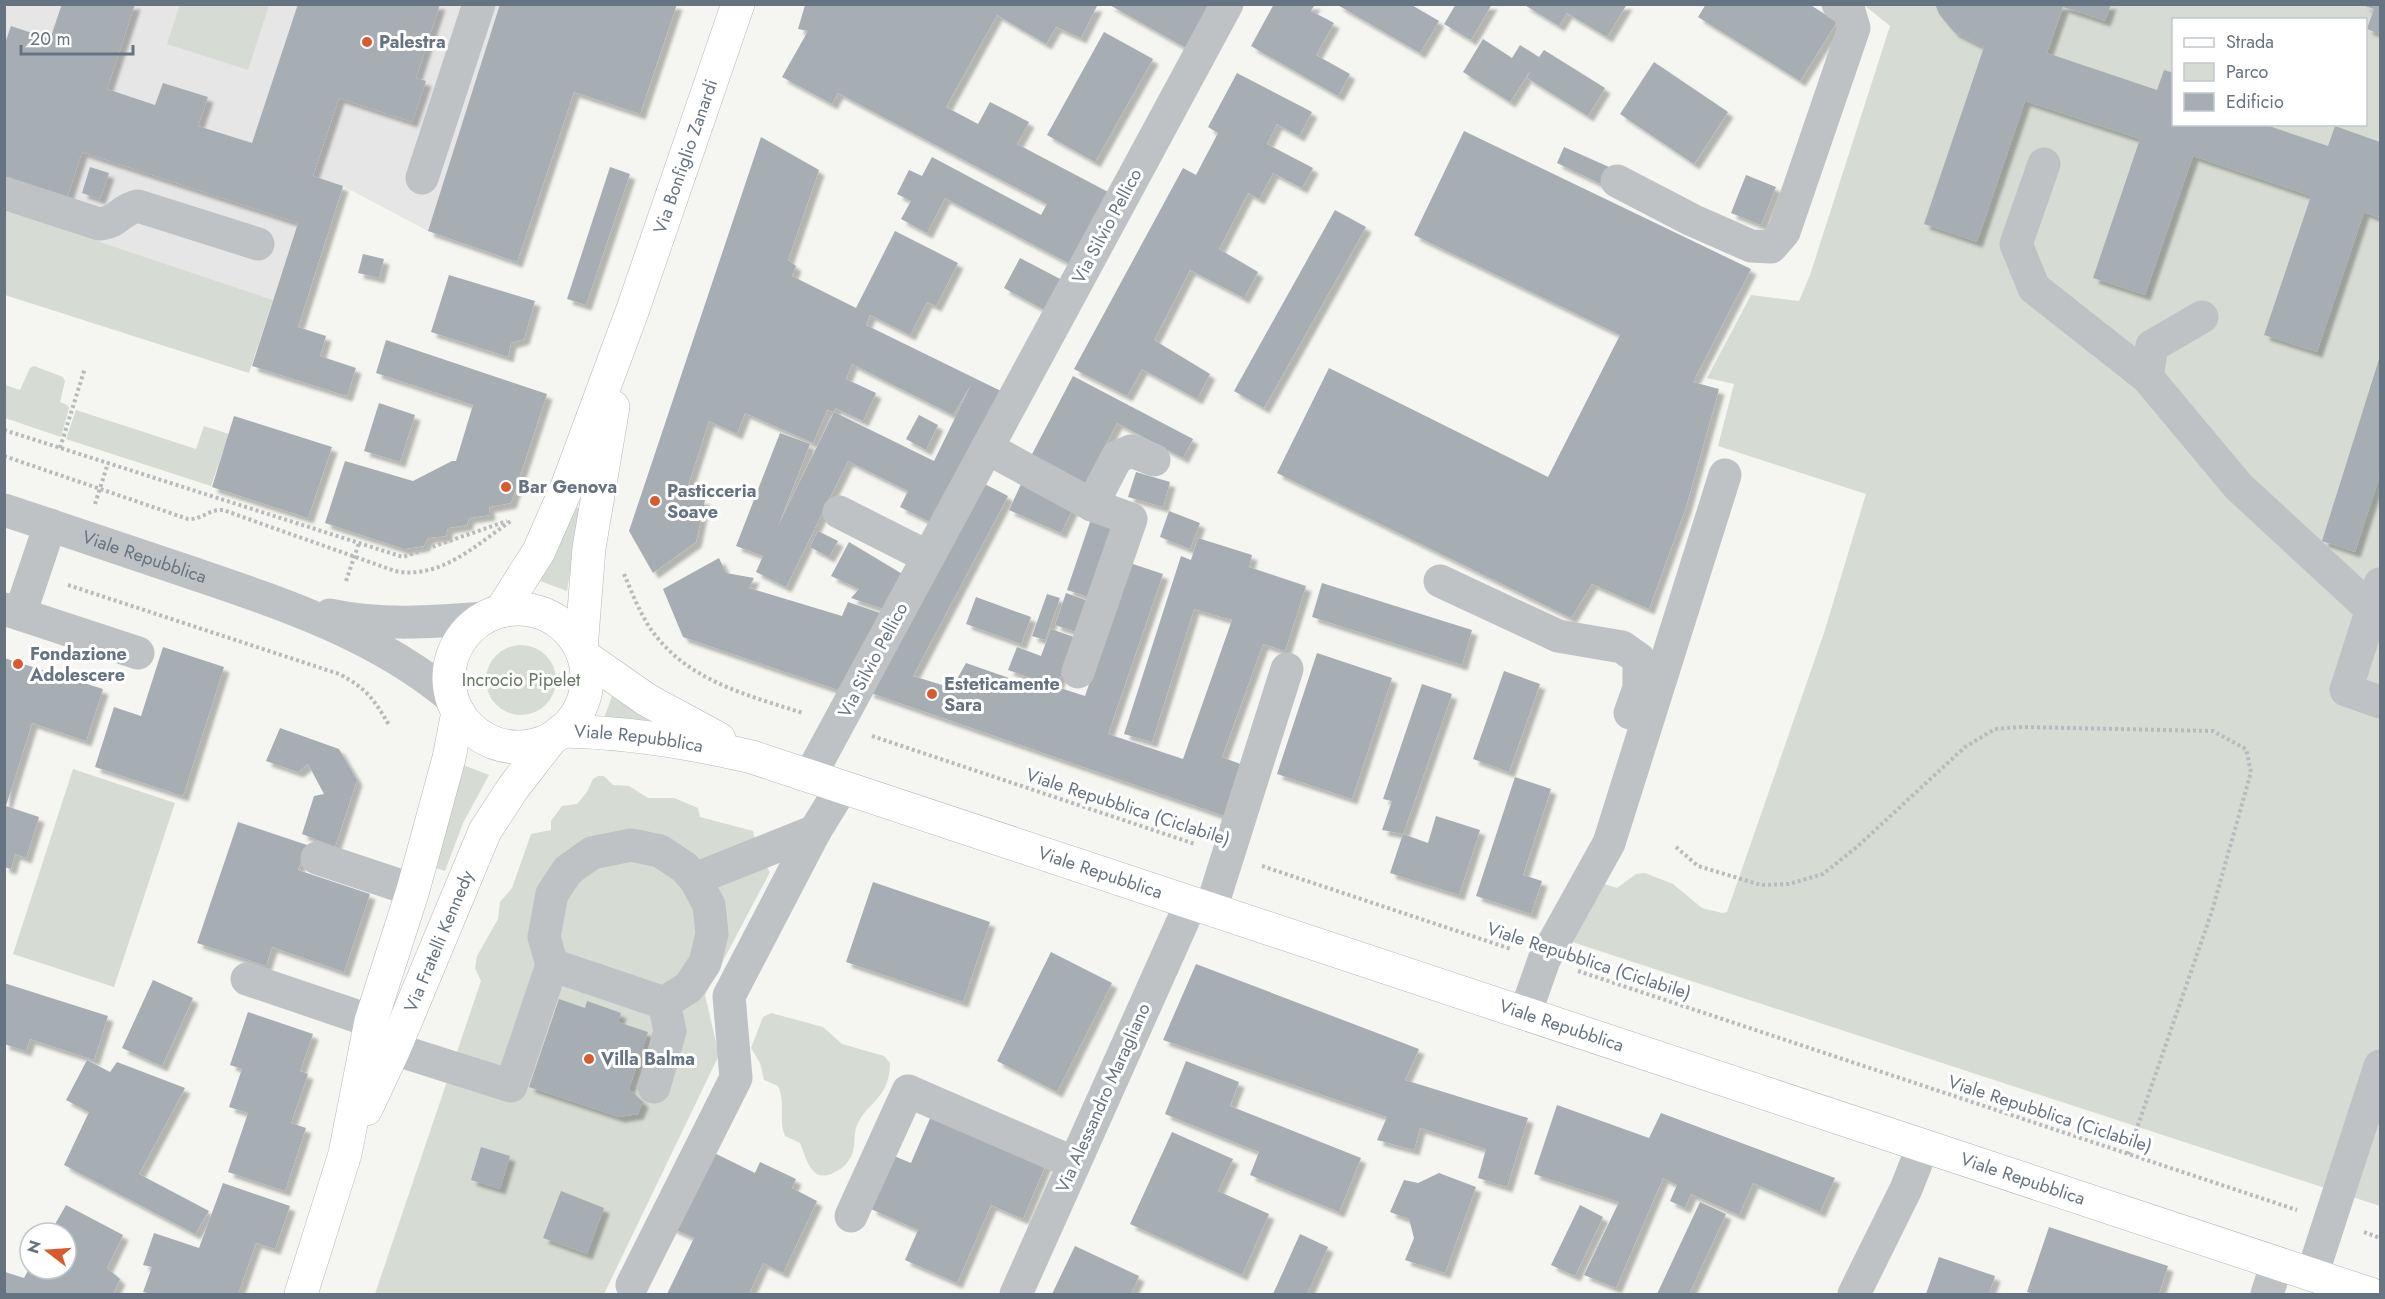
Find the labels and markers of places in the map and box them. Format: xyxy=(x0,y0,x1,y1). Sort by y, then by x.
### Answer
place label: Palestra xyxy=(379,29,446,55)
marker: Palestra xyxy=(360,35,374,49)
place label: Bar Genova xyxy=(518,474,617,500)
place label: Pasticceria Soave xyxy=(667,478,756,525)
marker: Bar Genova xyxy=(499,480,513,494)
marker: Pasticceria Soave xyxy=(648,494,662,508)
place label: Fondazione Adolescere xyxy=(29,641,127,688)
marker: Fondazione Adolescere xyxy=(11,657,25,671)
place label: Esteticamente Sara xyxy=(944,671,1060,718)
marker: Esteticamente Sara xyxy=(925,687,939,701)
place label: Villa Balma xyxy=(600,1046,695,1072)
marker: Villa Balma xyxy=(582,1052,596,1066)

